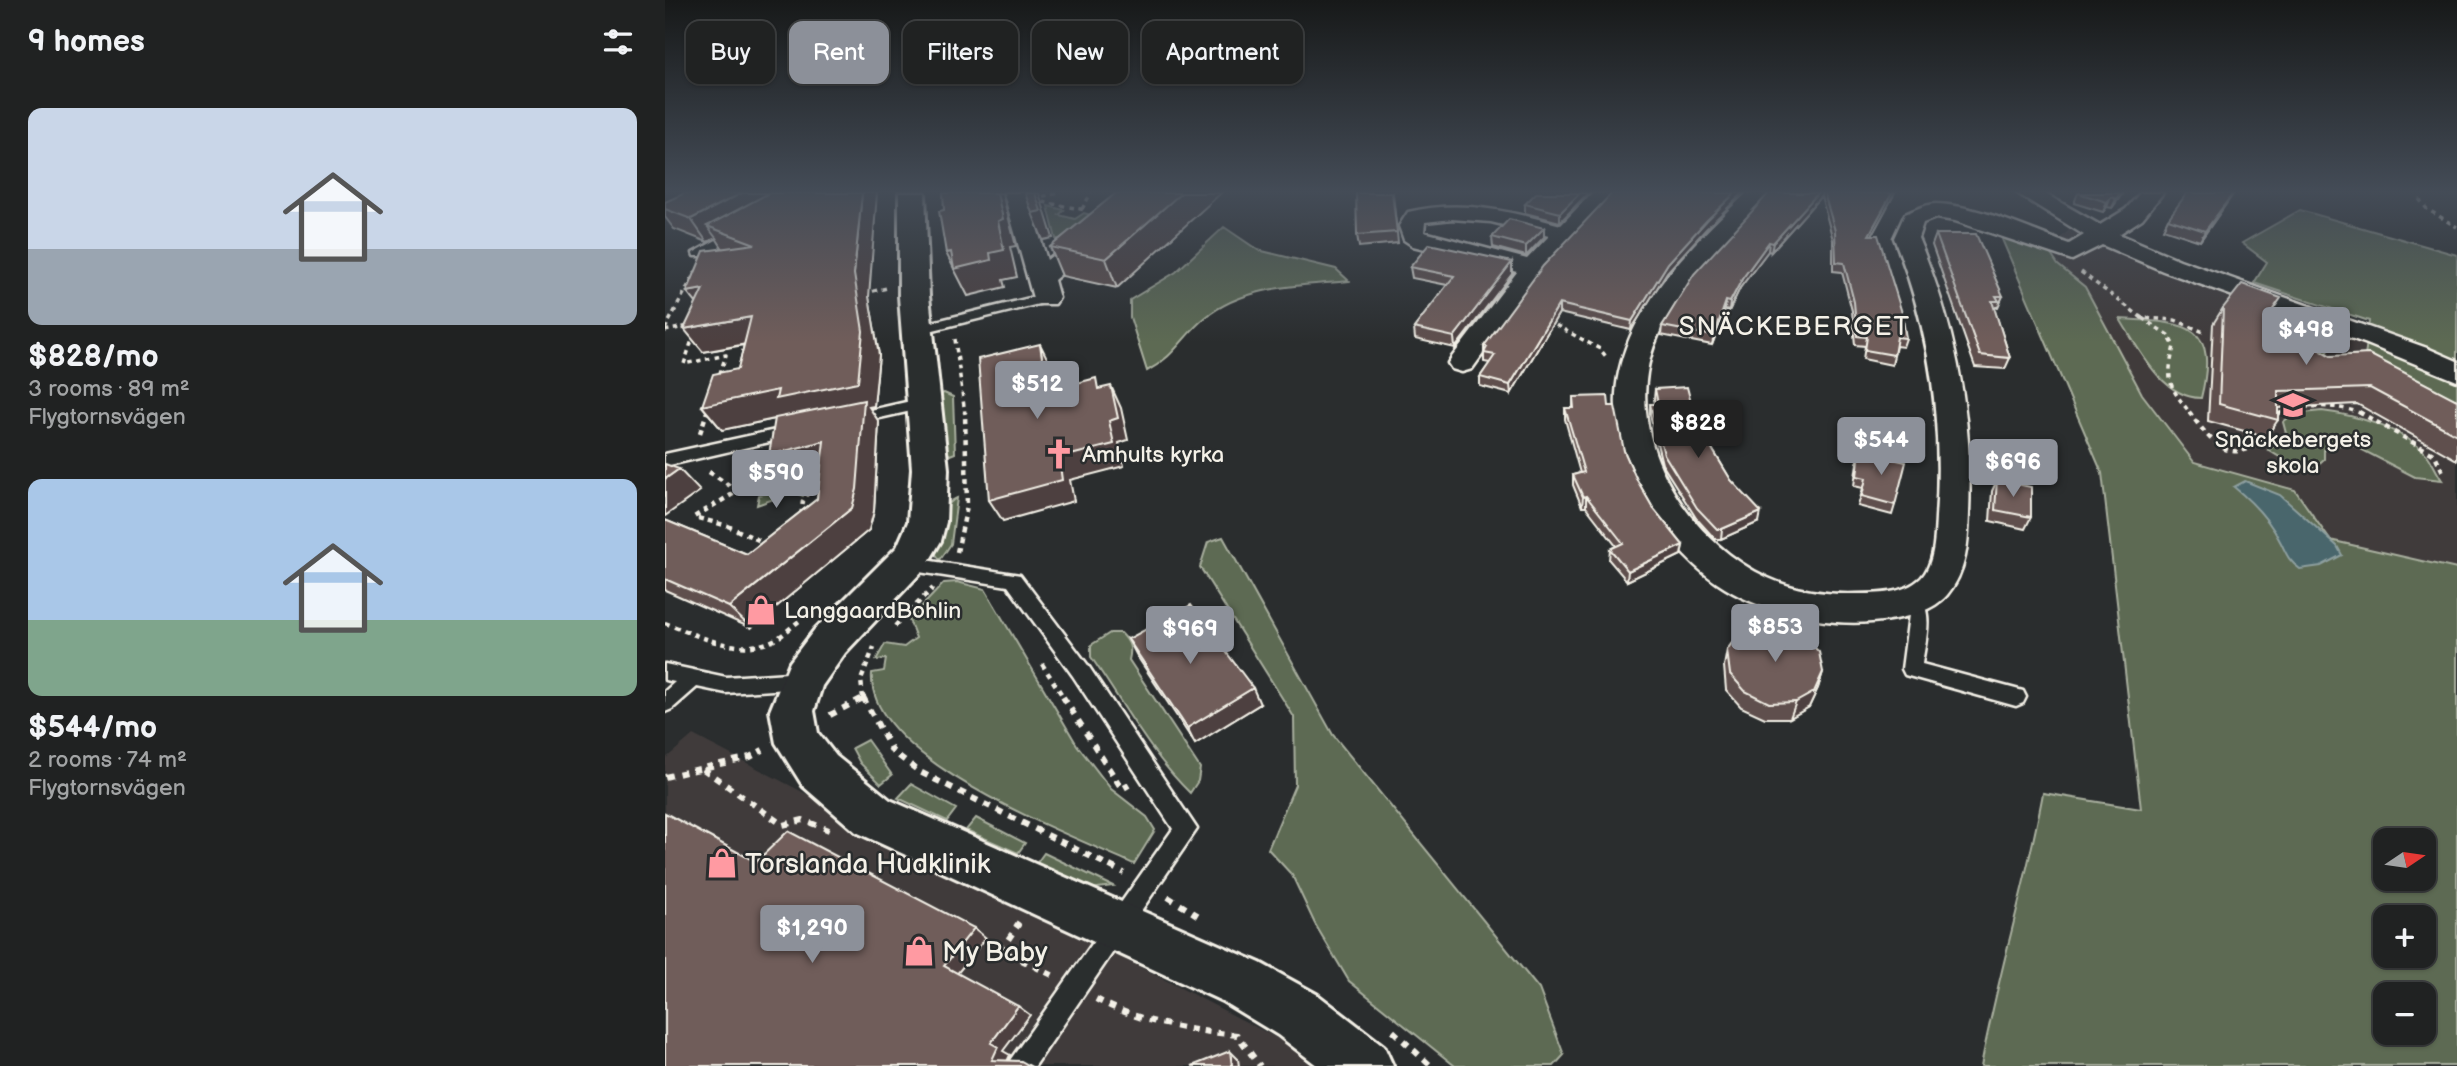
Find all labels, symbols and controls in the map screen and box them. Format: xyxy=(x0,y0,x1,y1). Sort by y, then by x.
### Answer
chip: Buy xyxy=(686,21,775,84)
chip: Rent xyxy=(789,21,889,84)
chip: Filters xyxy=(903,21,1018,84)
chip: New xyxy=(1032,21,1128,84)
chip: Apartment xyxy=(1142,21,1303,84)
icon: filters xyxy=(599,23,637,61)
text: 9 homes xyxy=(28,24,145,60)
icon: home xyxy=(270,154,396,280)
pin: $498 xyxy=(2265,308,2347,367)
district label: SNÄCKEBERGET xyxy=(1679,311,1911,343)
text: $498 xyxy=(2278,316,2334,344)
text: $828/mo xyxy=(28,339,159,375)
pin: $512 xyxy=(996,362,1078,421)
text: $512 xyxy=(1011,370,1063,398)
text: 3 rooms · 89 m² xyxy=(28,375,190,403)
school or university icon: Snäckebergets skola xyxy=(2276,388,2310,422)
pin: $828 xyxy=(1657,400,1739,460)
text: Flygtornsvägen xyxy=(28,403,186,431)
text: $828 xyxy=(1670,409,1726,437)
pin: $544 xyxy=(1840,418,1922,477)
text: $544 xyxy=(1853,426,1909,454)
place label: Snäckebergets skola xyxy=(2215,426,2371,480)
church icon: Amhults kyrka xyxy=(1042,437,1076,471)
pin: $696 xyxy=(1972,440,2054,499)
place label: Amhults kyrka xyxy=(1082,441,1224,469)
text: $696 xyxy=(1985,448,2041,476)
pin: $590 xyxy=(735,450,817,510)
text: $590 xyxy=(748,459,804,487)
icon: home xyxy=(270,525,396,651)
shop icon: LanggaardBohlin xyxy=(744,593,778,627)
place label: LanggaardBohlin xyxy=(784,597,961,625)
pin: $853 xyxy=(1734,604,1816,664)
pin: $969 xyxy=(1149,606,1231,666)
text: $853 xyxy=(1747,613,1803,641)
text: $969 xyxy=(1162,615,1218,643)
text: $544/mo xyxy=(28,710,157,746)
text: 2 rooms · 74 m² xyxy=(28,746,187,774)
text: Flygtornsvägen xyxy=(28,774,186,802)
north arrow xyxy=(2373,828,2436,891)
map controls xyxy=(2373,828,2436,1045)
shop icon: Torslanda Hudklinik xyxy=(705,846,739,880)
place label: Torslanda Hudklinik xyxy=(745,848,991,881)
button: + xyxy=(2373,905,2436,968)
pin: $1,290 xyxy=(755,906,869,965)
text: $1,290 xyxy=(776,914,848,942)
shop icon: My Baby xyxy=(902,934,936,968)
place label: My Baby xyxy=(942,936,1048,969)
button: − xyxy=(2373,982,2436,1045)

